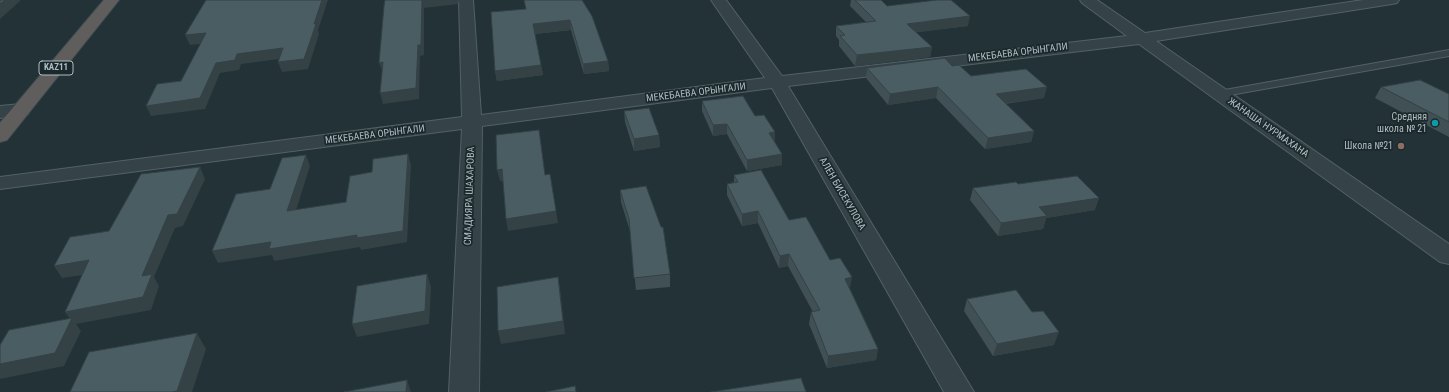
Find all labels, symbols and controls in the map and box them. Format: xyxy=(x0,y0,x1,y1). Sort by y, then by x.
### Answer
street label: МЕКЕБАЕВА ОРЫНГАЛИ xyxy=(967,41,1069,65)
road number: KAZ11 xyxy=(39,61,73,75)
street label: МЕКЕБАЕВА ОРЫНГАЛИ xyxy=(645,81,747,105)
street label: ЖАНАША НУРМАХАНА xyxy=(1225,96,1311,160)
place label: Средняя школа № 21 xyxy=(1377,111,1427,134)
marker: Средняя школа № 21 xyxy=(1430,118,1440,128)
street label: МЕКЕБАЕВА ОРЫНГАЛИ xyxy=(324,123,426,147)
place label: Школа №21 xyxy=(1344,140,1393,152)
marker: Школа №21 xyxy=(1396,141,1406,151)
street label: СМАДИЯРА ШАХАРОВА xyxy=(462,147,478,245)
street label: АЛЕН БИСЕКУЛОВА xyxy=(816,155,868,233)

